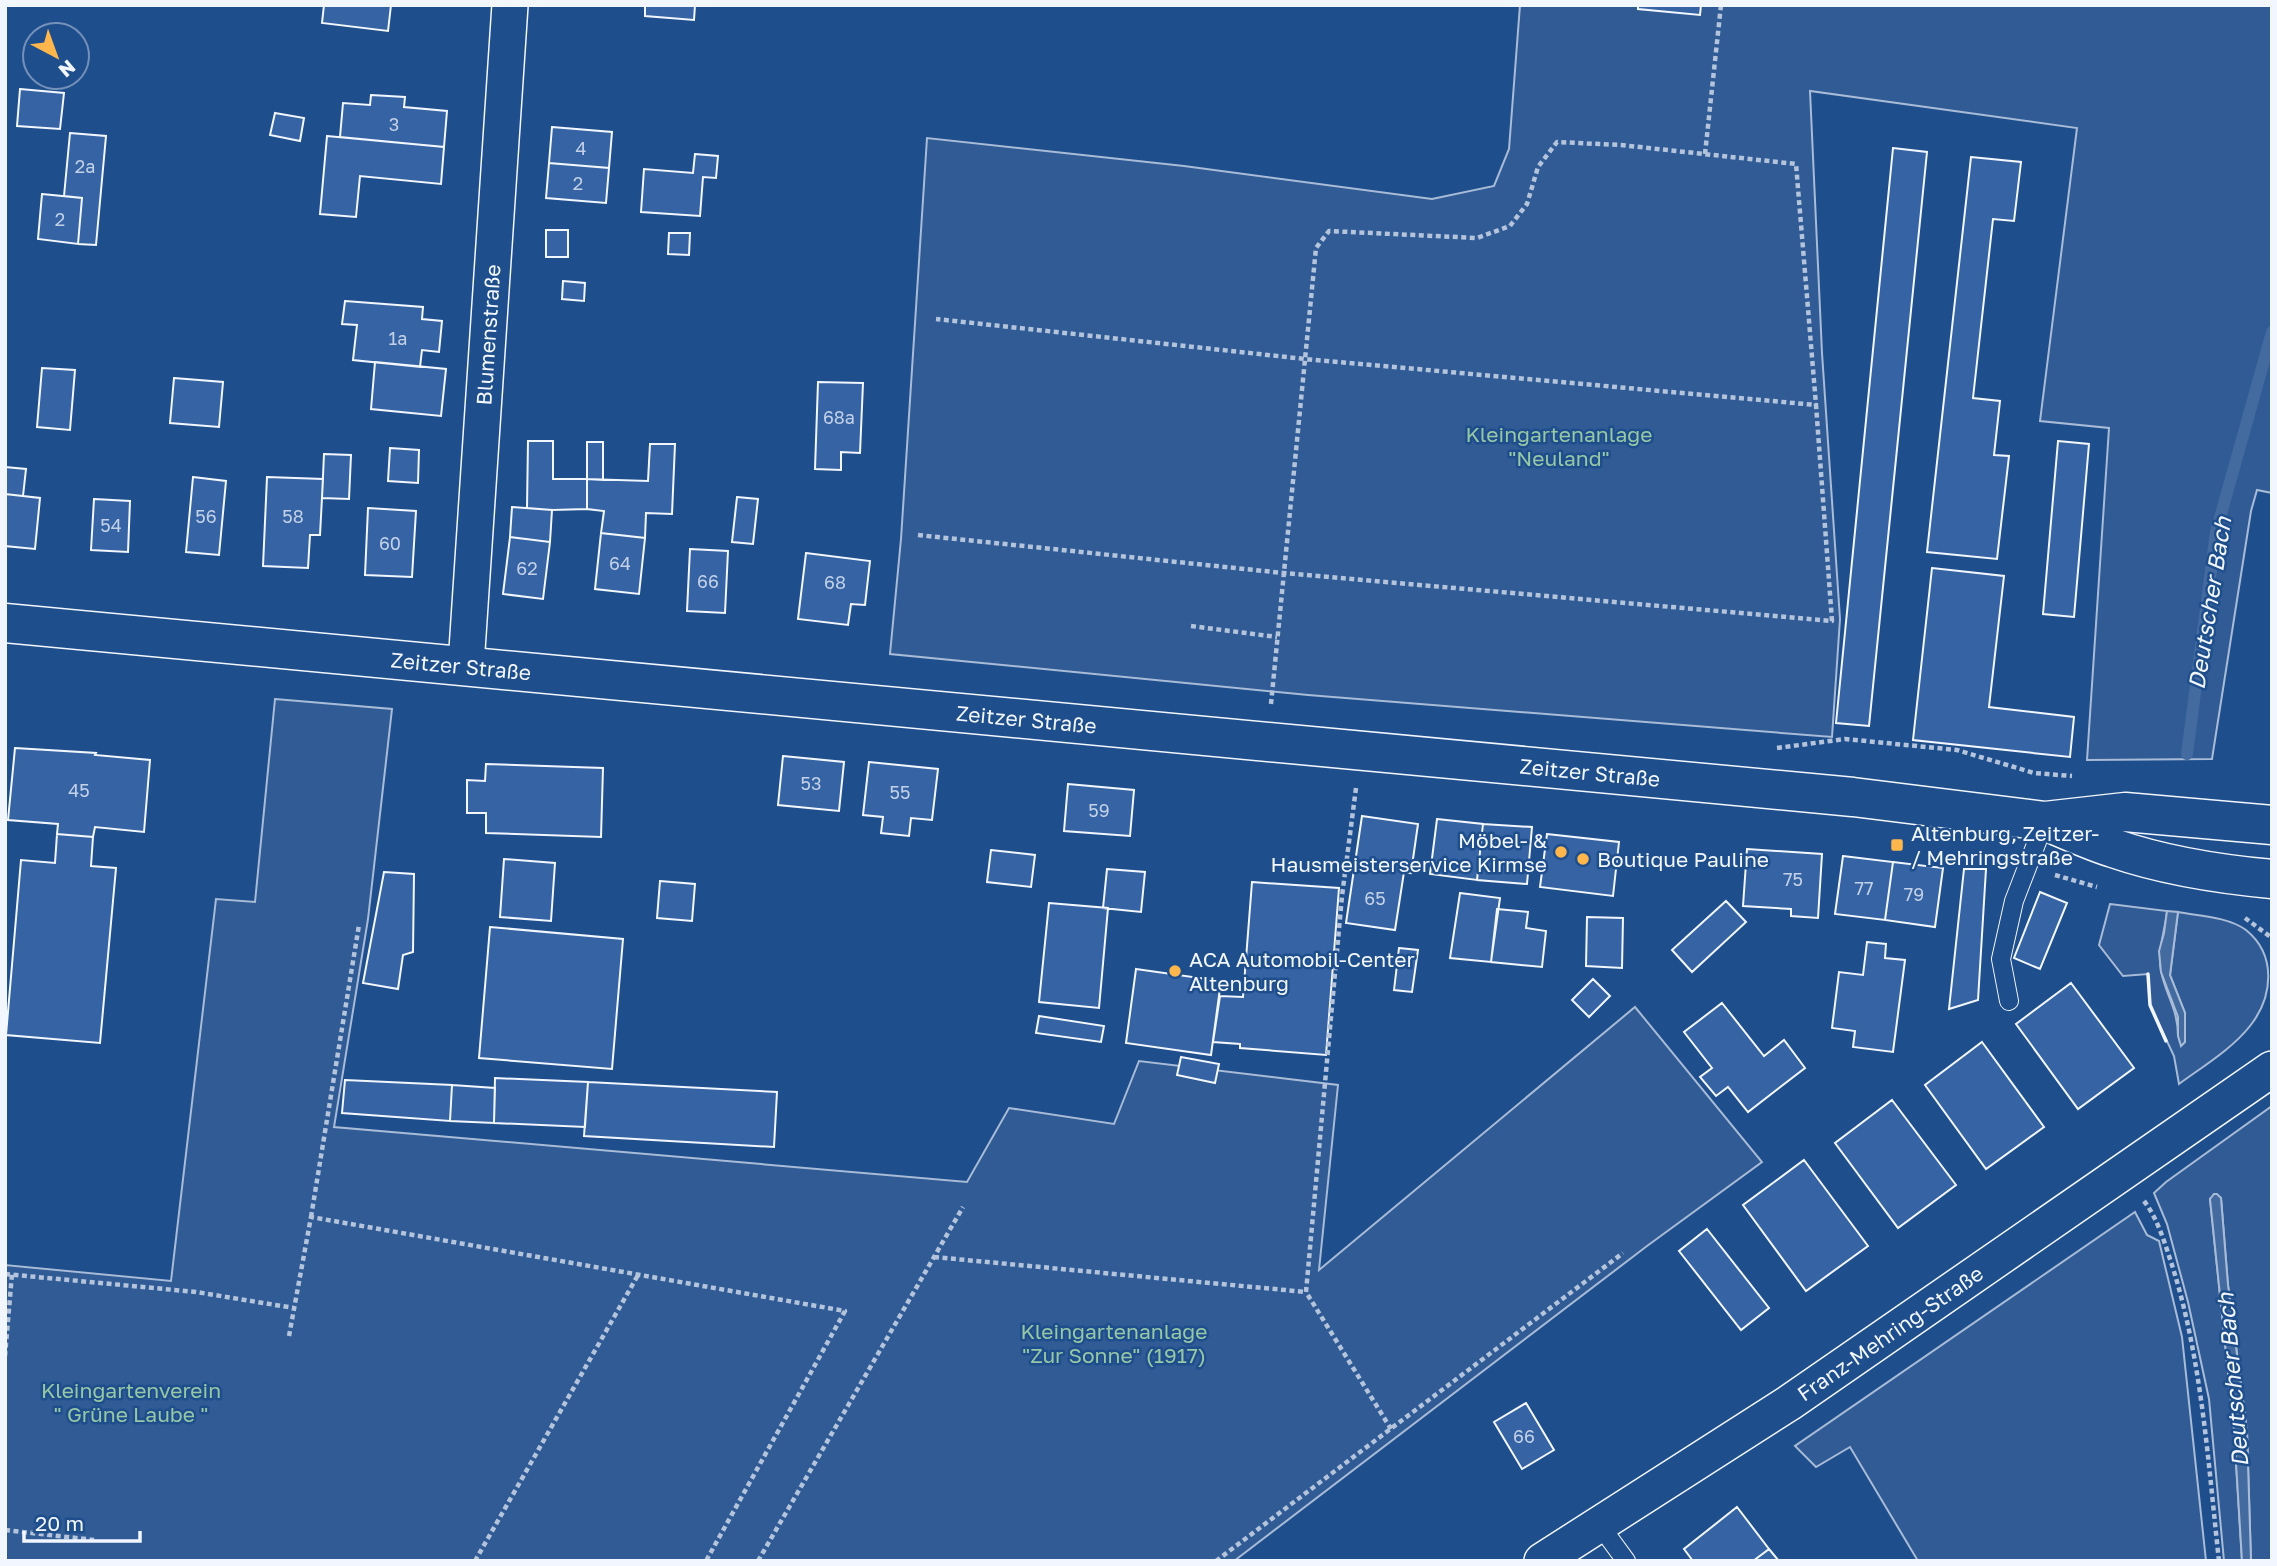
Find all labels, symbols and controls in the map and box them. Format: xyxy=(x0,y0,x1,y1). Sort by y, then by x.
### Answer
north arrow xyxy=(21,21,91,91)
text: N xyxy=(54,56,80,83)
house number: 3 xyxy=(389,113,399,135)
house number: 4 xyxy=(576,137,587,159)
house number: 2a xyxy=(75,155,95,177)
house number: 2 xyxy=(573,172,583,194)
house number: 2 xyxy=(55,208,65,230)
street label: Blumenstraße xyxy=(470,264,506,406)
house number: 1a xyxy=(389,327,407,349)
house number: 68a xyxy=(823,406,855,428)
park label: Kleingartenanlage "Neuland" xyxy=(1466,421,1652,471)
house number: 56 xyxy=(195,505,217,527)
house number: 58 xyxy=(282,505,304,527)
house number: 54 xyxy=(100,514,122,536)
water label: Deutscher Bach xyxy=(2182,514,2237,691)
house number: 60 xyxy=(379,532,401,554)
house number: 64 xyxy=(609,552,631,574)
house number: 62 xyxy=(516,557,538,579)
house number: 66 xyxy=(697,570,719,592)
house number: 68 xyxy=(824,571,846,593)
street label: Zeitzer Straße xyxy=(390,646,532,685)
street label: Zeitzer Straße xyxy=(955,700,1098,739)
street label: Zeitzer Straße xyxy=(1519,753,1661,792)
house number: 53 xyxy=(801,772,821,794)
house number: 45 xyxy=(68,779,90,801)
house number: 55 xyxy=(890,781,910,803)
house number: 59 xyxy=(1088,799,1110,821)
place label: Altenburg, Zeitzer- / Mehringstraße xyxy=(1911,820,2099,870)
place label: Möbel- & Hausmeisterservice Kirmse xyxy=(1270,827,1547,877)
marker: Altenburg, Zeitzer- / Mehringstraße xyxy=(1889,837,1905,853)
marker: Möbel- & Hausmeisterservice Kirmse xyxy=(1553,844,1569,860)
place label: Boutique Pauline xyxy=(1597,846,1769,872)
marker: Boutique Pauline xyxy=(1575,851,1591,867)
house number: 75 xyxy=(1783,868,1803,890)
house number: 77 xyxy=(1854,877,1874,899)
house number: 79 xyxy=(1904,883,1924,905)
house number: 65 xyxy=(1364,887,1386,909)
place label: ACA Automobil-Center Altenburg xyxy=(1189,946,1415,996)
marker: ACA Automobil-Center Altenburg xyxy=(1167,963,1183,979)
street label: Franz-Mehring-Straße xyxy=(1792,1260,1988,1406)
water label: Deutscher Bach xyxy=(2210,1291,2254,1468)
park label: Kleingartenanlage "Zur Sonne" (1917) xyxy=(1021,1318,1207,1368)
park label: Kleingartenverein " Grüne Laube " xyxy=(41,1377,221,1427)
house number: 66 xyxy=(1513,1425,1535,1447)
scale bar xyxy=(24,1500,140,1544)
text: 20 m xyxy=(35,1510,84,1536)

